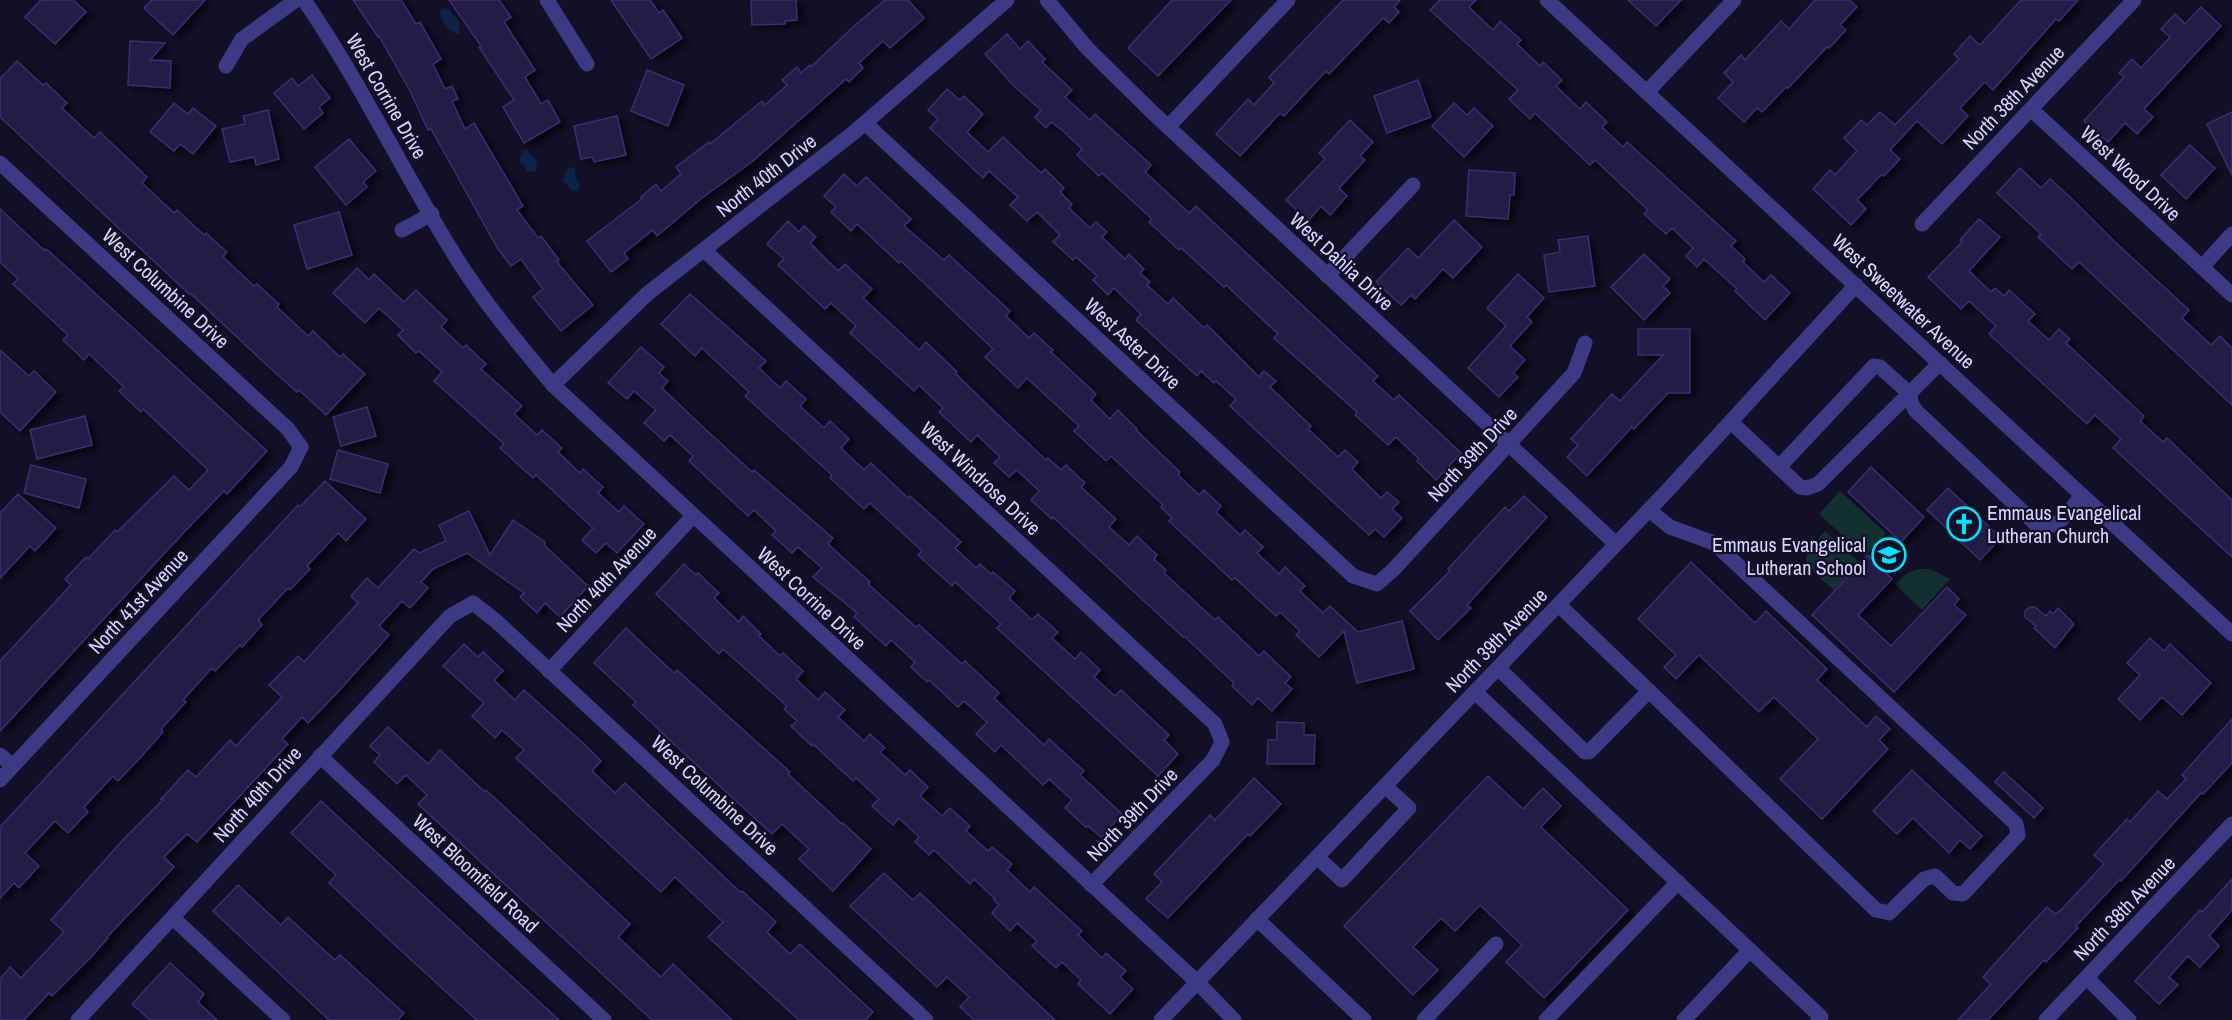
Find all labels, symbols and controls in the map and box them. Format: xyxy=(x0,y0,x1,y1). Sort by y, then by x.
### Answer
street label: West Corrine Drive xyxy=(340,29,434,163)
street label: North 38th Avenue xyxy=(1956,39,2070,155)
street label: West Wood Drive xyxy=(2075,119,2187,227)
street label: North 40th Drive xyxy=(710,127,822,223)
street label: West Dahlia Drive xyxy=(1284,206,1400,316)
street label: West Columbine Drive xyxy=(97,222,235,354)
street label: West Sweetwater Avenue xyxy=(1827,228,1981,374)
street label: West Aster Drive xyxy=(1079,291,1187,395)
street label: North 39th Drive xyxy=(1421,401,1523,507)
street label: West Windrose Drive xyxy=(915,415,1047,541)
place label: Emmaus Evangelical Lutheran Church xyxy=(1987,499,2141,549)
church icon: Emmaus Evangelical Lutheran Church xyxy=(1946,506,1982,542)
street label: North 40th Avenue xyxy=(550,520,662,638)
place label: Emmaus Evangelical Lutheran School xyxy=(1712,531,1866,581)
school or university icon: Emmaus Evangelical Lutheran School xyxy=(1871,537,1907,573)
street label: West Corrine Drive xyxy=(752,540,872,656)
street label: North 41st Avenue xyxy=(82,543,194,659)
street label: North 39th Avenue xyxy=(1439,582,1553,698)
street label: West Columbine Drive xyxy=(646,729,784,861)
street label: North 40th Drive xyxy=(207,740,307,848)
street label: North 39th Drive xyxy=(1080,761,1184,867)
street label: West Bloomfield Road xyxy=(407,808,545,938)
street label: North 38th Avenue xyxy=(2067,850,2181,966)

